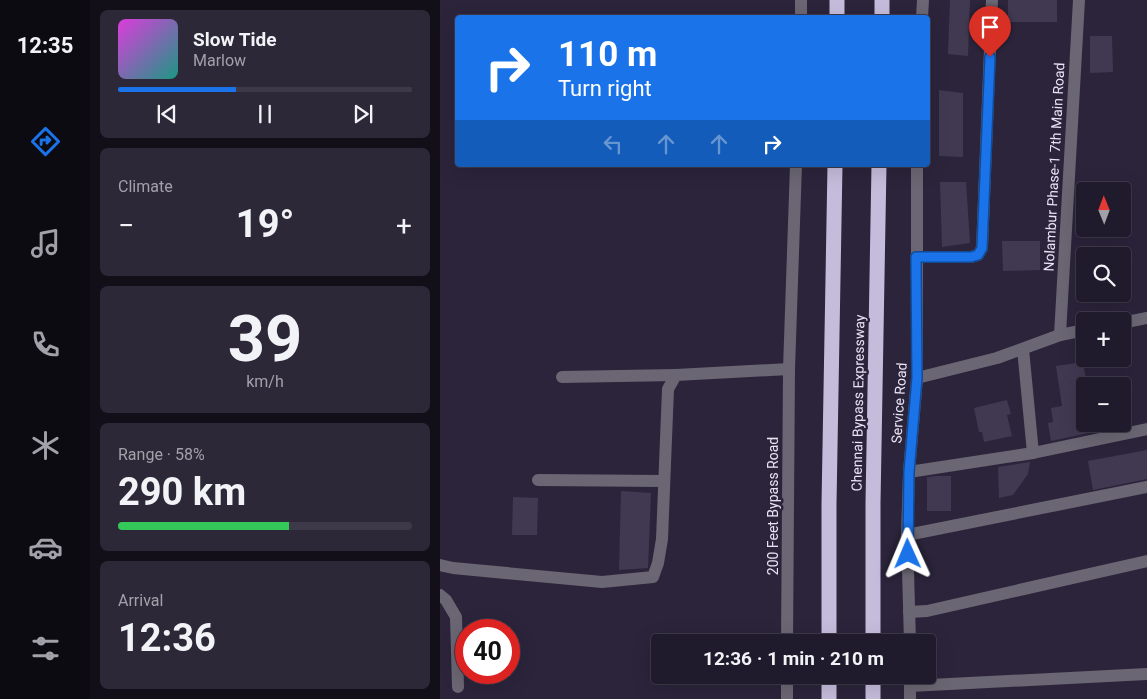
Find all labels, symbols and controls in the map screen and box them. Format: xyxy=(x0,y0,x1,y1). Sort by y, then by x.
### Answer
pin xyxy=(969,6,1011,57)
icon: arrive xyxy=(976,13,1004,41)
text: Slow Tide xyxy=(193,28,276,51)
text: 12:35 xyxy=(17,33,73,58)
text: 110 m xyxy=(558,34,657,75)
icon: right xyxy=(475,35,540,100)
text: Marlow xyxy=(193,51,246,70)
street label: Nolambur Phase-1 7th Main Road xyxy=(1041,62,1067,272)
text: Turn right xyxy=(558,76,652,101)
icon: previous xyxy=(153,100,181,128)
icon: pause xyxy=(251,100,279,128)
icon: next xyxy=(349,100,377,128)
icon: directions xyxy=(28,124,63,159)
icon: left xyxy=(599,130,627,158)
icon: ahead xyxy=(652,130,680,158)
icon: ahead xyxy=(705,130,733,158)
icon: right xyxy=(758,130,786,158)
text: Climate xyxy=(118,177,173,196)
north arrow xyxy=(1076,182,1131,238)
map controls xyxy=(1076,182,1131,432)
text: 19° xyxy=(236,202,294,246)
text: − xyxy=(118,209,134,242)
text: + xyxy=(396,209,412,242)
icon: music xyxy=(28,226,63,261)
button: search xyxy=(1076,247,1131,302)
text: 39 xyxy=(228,301,302,377)
button: + xyxy=(1076,312,1131,367)
street label: Chennai Bypass Expressway xyxy=(848,314,868,492)
icon: phone xyxy=(28,327,63,362)
street label: Service Road xyxy=(888,362,910,444)
text: km/h xyxy=(246,372,284,391)
button: − xyxy=(1076,377,1131,432)
icon: climate xyxy=(28,428,63,463)
street label: 200 Feet Bypass Road xyxy=(765,437,781,575)
text: Range · 58% xyxy=(118,445,205,464)
text: 290 km xyxy=(118,470,246,514)
position arrow xyxy=(881,527,933,579)
icon: car xyxy=(28,530,63,565)
text: Arrival xyxy=(118,591,163,610)
text: 12:36 xyxy=(118,616,216,660)
speed limit sign: 40 xyxy=(455,619,520,684)
icon: filters xyxy=(28,631,63,666)
text: 12:36 · 1 min · 210 m xyxy=(703,647,884,670)

